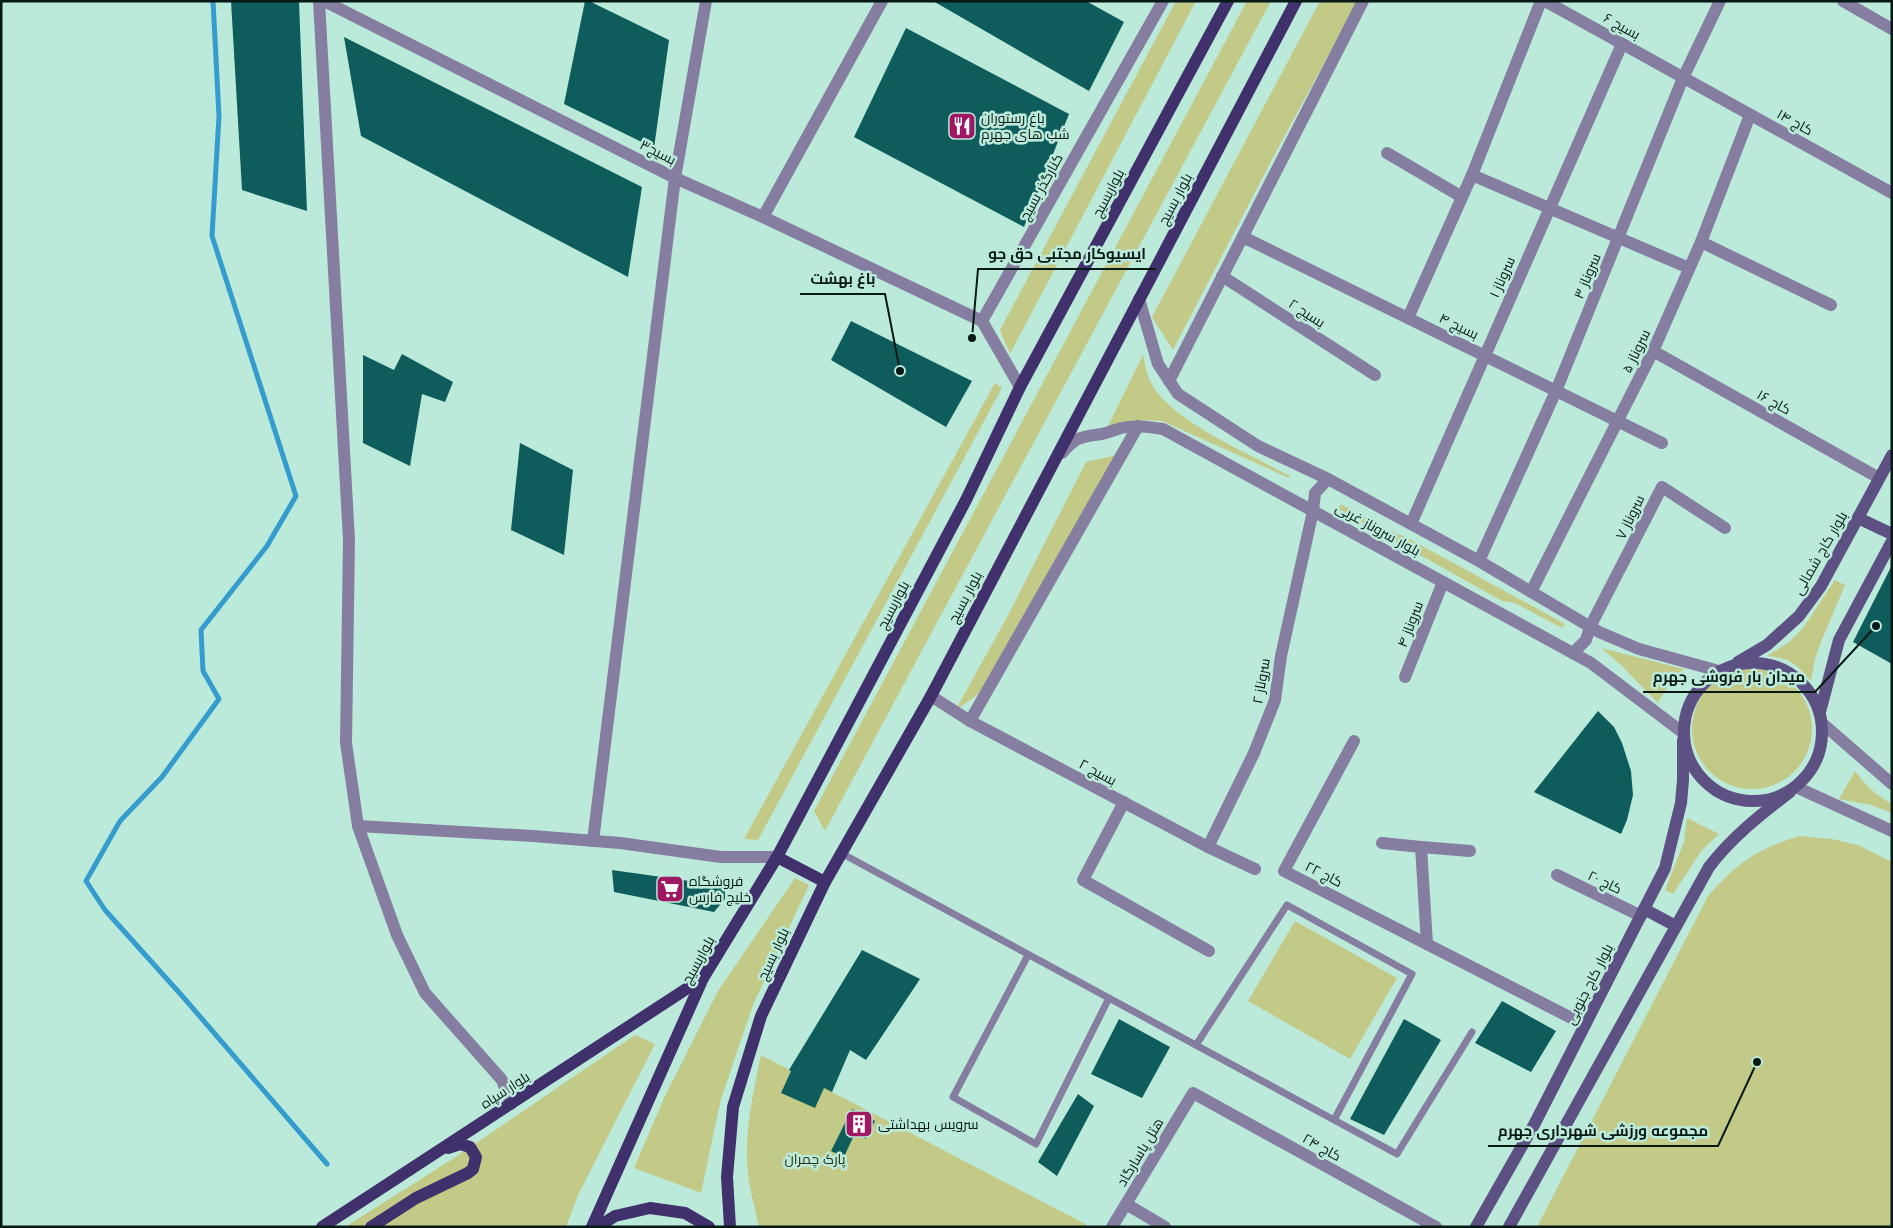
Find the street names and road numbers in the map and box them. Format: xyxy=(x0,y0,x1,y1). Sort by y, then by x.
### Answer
street label: بسیج ۶ xyxy=(1600,9,1643,43)
street label: کاج ۱۴ xyxy=(1774,106,1816,139)
street label: بسیج۳ xyxy=(637,136,679,169)
street label: کنارگذر بسیج xyxy=(1016,151,1067,224)
street label: بلواربسیج xyxy=(1089,166,1128,220)
street label: بلوار بسیج xyxy=(1155,170,1196,228)
street label: سروناز ۳ xyxy=(1570,251,1604,301)
street label: سروناز ۱ xyxy=(1486,254,1518,300)
street label: بسیج ۲ xyxy=(1285,295,1328,331)
street label: بسیج ۴ xyxy=(1436,310,1481,343)
street label: سروناز ۵ xyxy=(1619,327,1653,375)
street label: کاج ۱۶ xyxy=(1754,386,1794,419)
street label: سروناز ۷ xyxy=(1612,492,1648,542)
street label: بلوار سروناز غربی xyxy=(1333,499,1423,559)
street label: بلوار کاج شمالی xyxy=(1790,508,1851,598)
street label: بلوار بسیج xyxy=(945,568,986,626)
street label: بلواربسیج xyxy=(874,578,913,632)
street label: سروناز ۴ xyxy=(1394,599,1426,649)
street label: سروناز ۲ xyxy=(1249,657,1273,705)
street label: بسیج ۲ xyxy=(1076,756,1119,789)
street label: کاج ۲۲ xyxy=(1302,858,1345,891)
street label: کاج ۲۰ xyxy=(1585,867,1625,898)
street label: بلوار بسیج xyxy=(754,925,793,983)
street label: بلواربسیج xyxy=(678,933,719,987)
street label: بلوار کاج جنوبی xyxy=(1562,941,1617,1027)
street label: بلوار سپاه xyxy=(477,1068,534,1113)
street label: هتل پاسارگاد xyxy=(1113,1115,1168,1190)
street label: کاج ۲۴ xyxy=(1299,1130,1344,1165)

